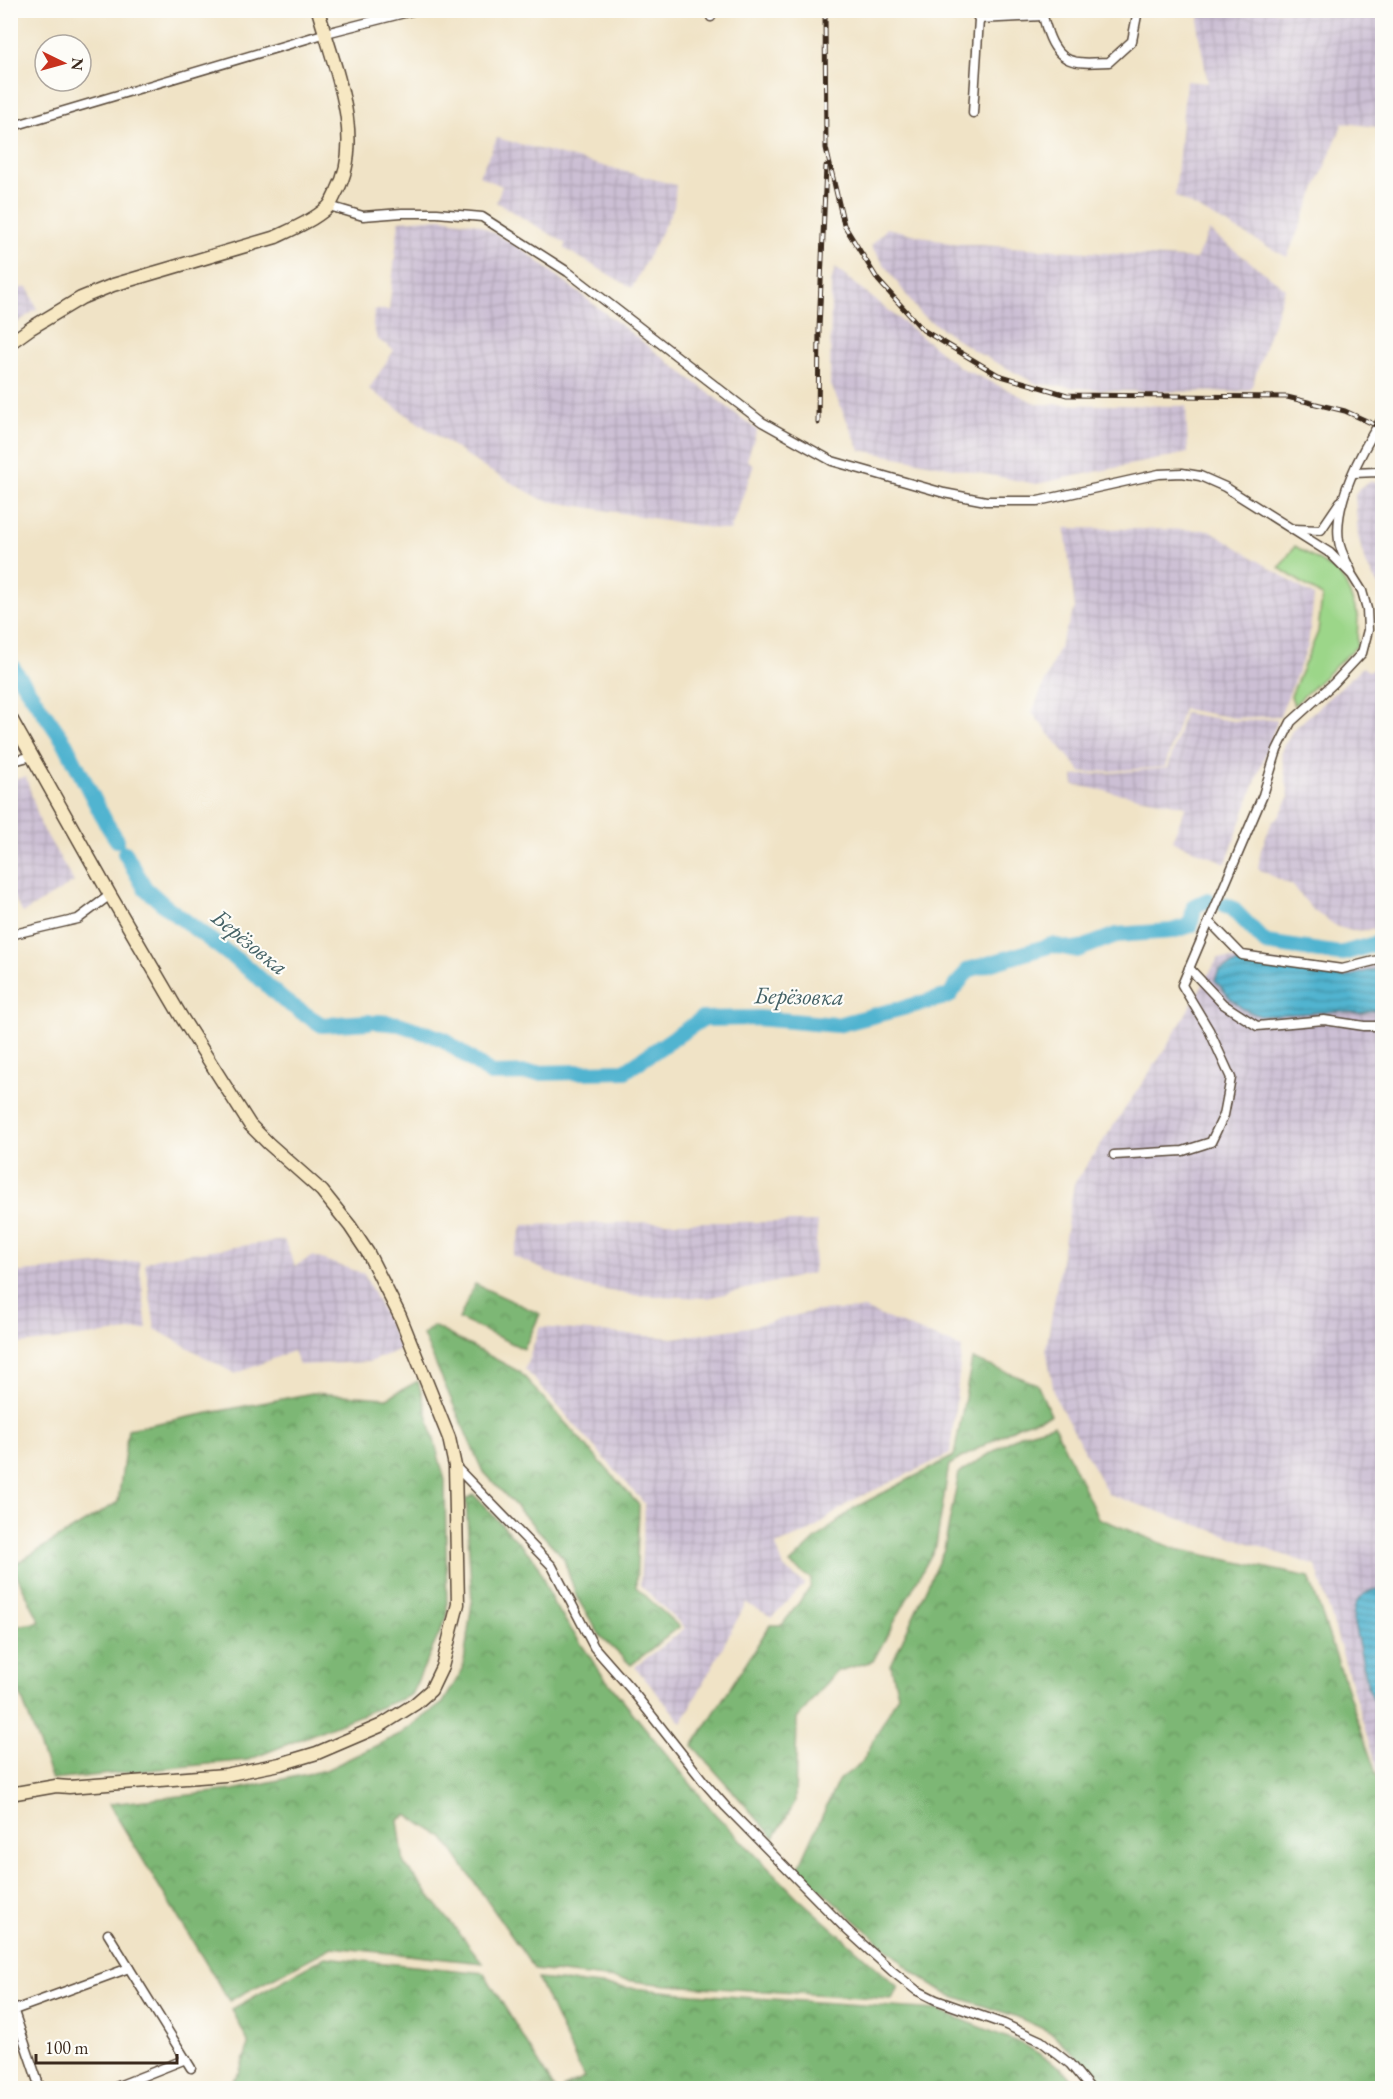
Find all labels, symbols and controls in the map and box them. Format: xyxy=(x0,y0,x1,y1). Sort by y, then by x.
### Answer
north arrow xyxy=(33,33,93,93)
text: N xyxy=(66,57,88,72)
water label: Берёзовка xyxy=(205,901,295,982)
water label: Берёзовка xyxy=(753,979,844,1012)
scale bar xyxy=(36,2027,177,2065)
text: 100 m xyxy=(45,2036,89,2059)

